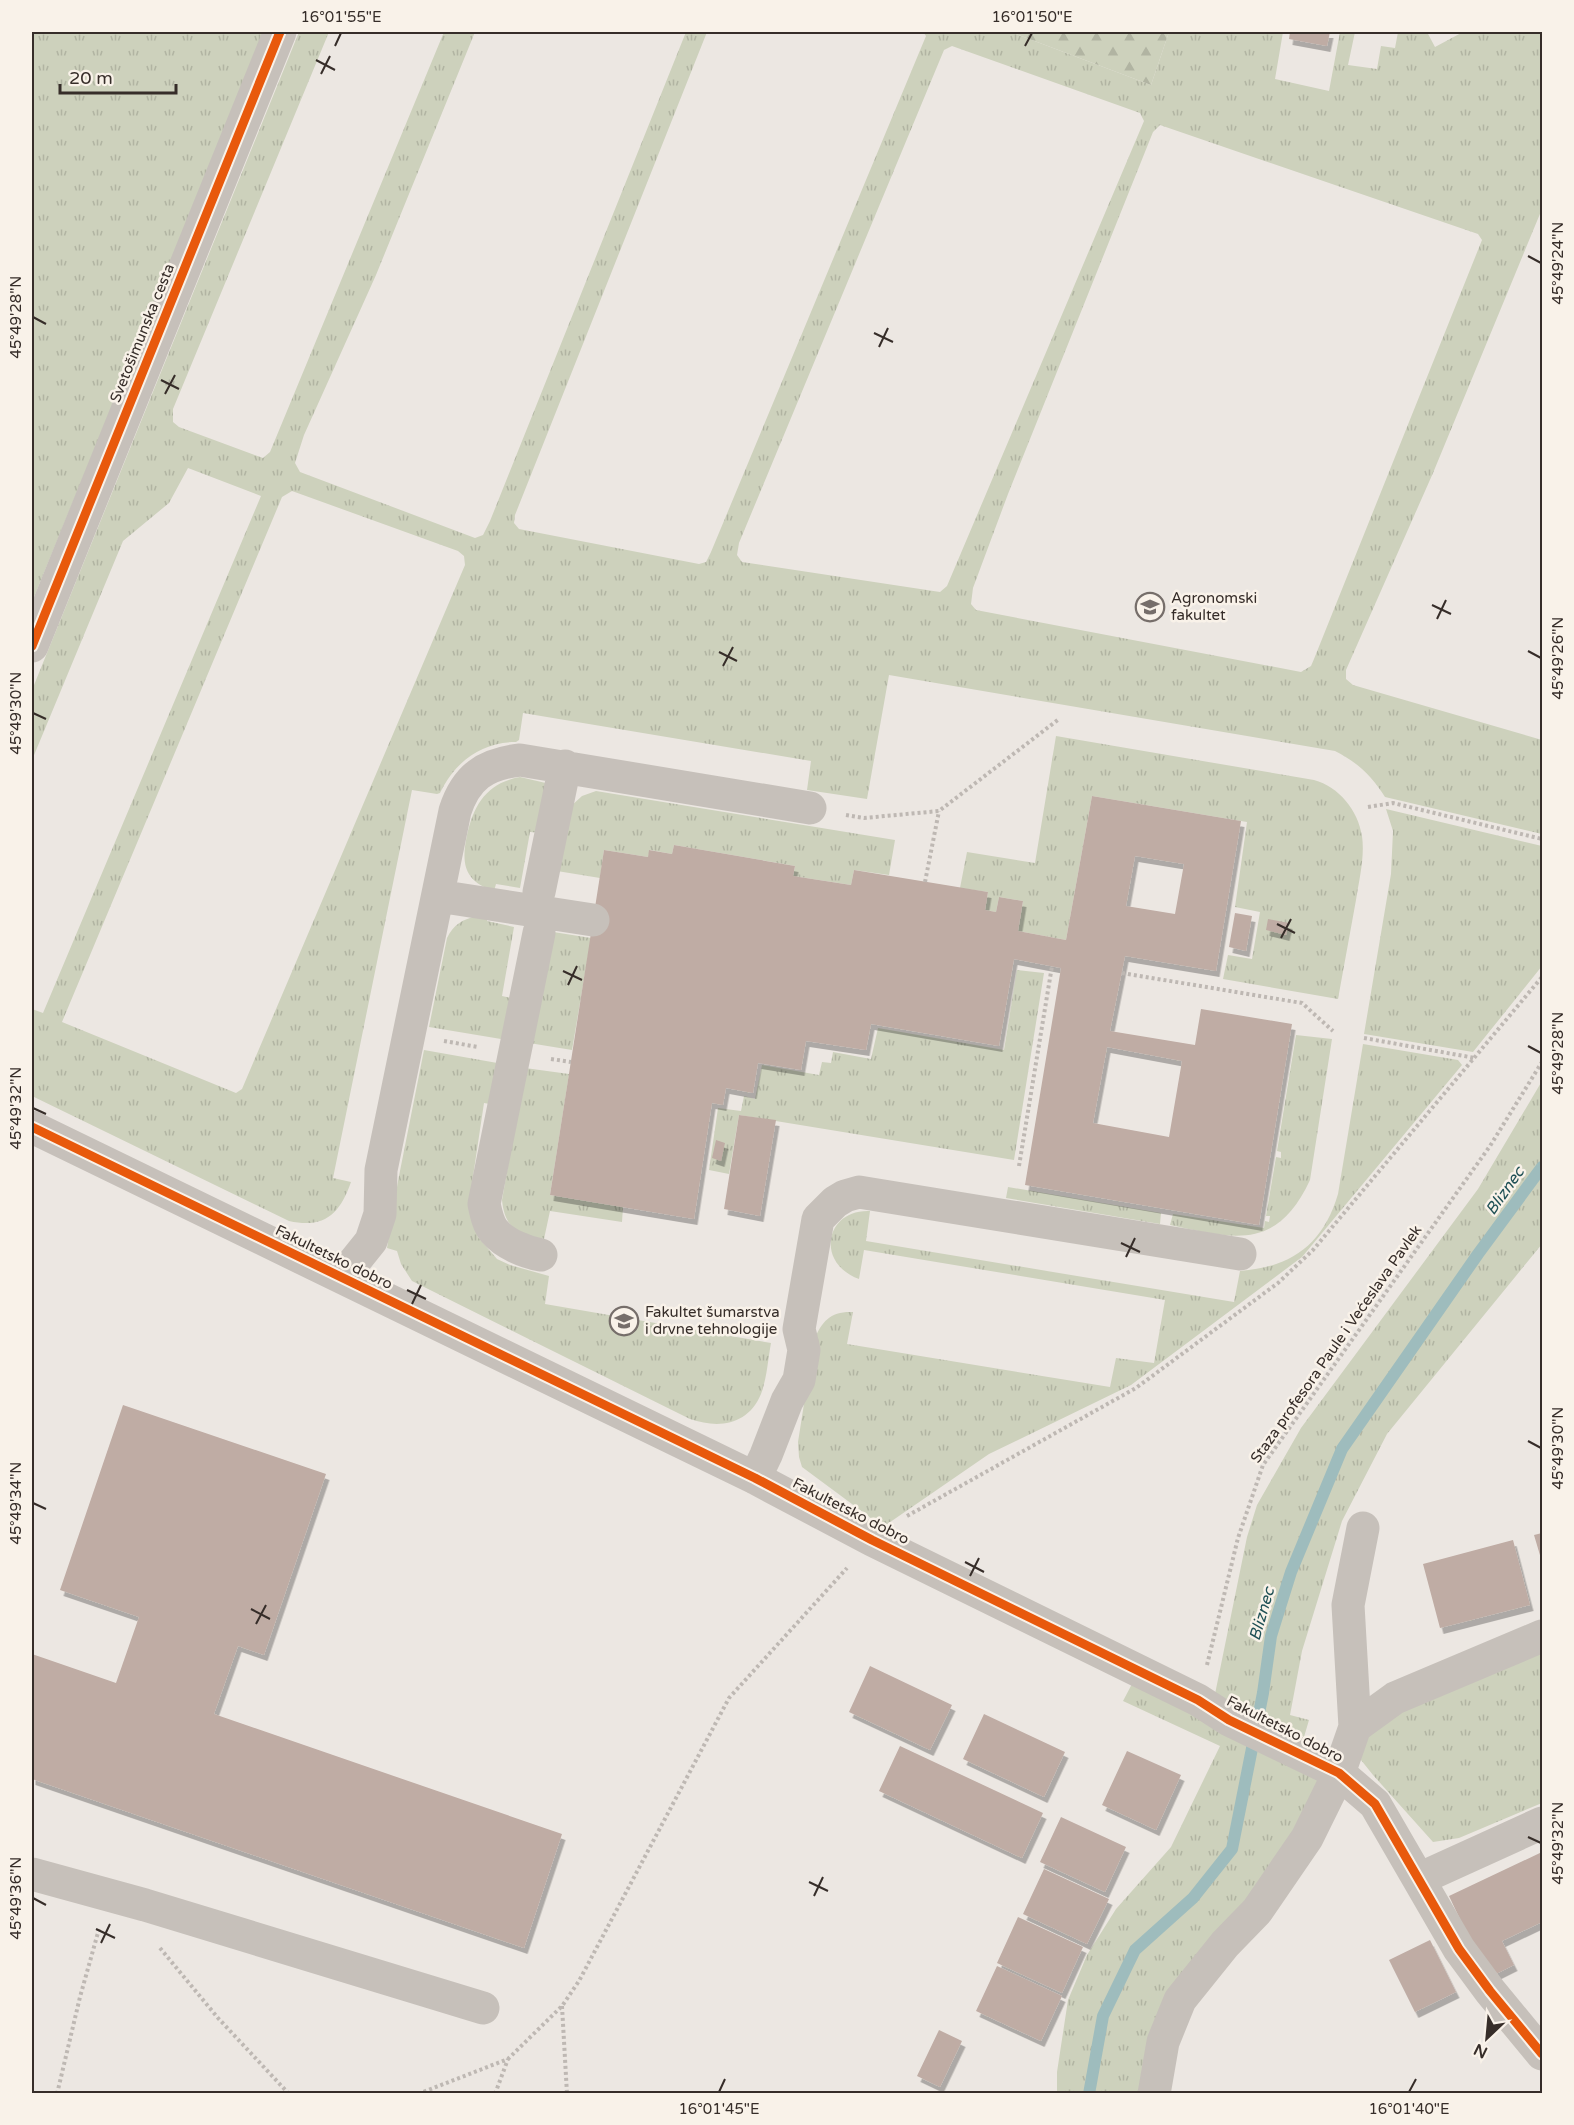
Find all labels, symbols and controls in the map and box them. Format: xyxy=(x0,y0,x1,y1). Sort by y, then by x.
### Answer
text: 16°01'55"E xyxy=(300,8,382,26)
text: 16°01'50"E xyxy=(991,8,1073,26)
scale bar xyxy=(60,57,176,95)
text: 20 m xyxy=(69,67,113,89)
text: 45°49'24"N xyxy=(1549,222,1567,304)
street label: Svetošimunska cesta xyxy=(106,261,178,405)
text: 45°49'28"N xyxy=(7,276,25,358)
place label: Agronomski fakultet xyxy=(1171,589,1257,624)
school or university icon: Agronomski fakultet xyxy=(1134,591,1166,623)
text: 45°49'26"N xyxy=(1549,617,1567,699)
text: 45°49'30"N xyxy=(7,672,25,754)
text: 45°49'28"N xyxy=(1549,1012,1567,1094)
text: 45°49'32"N xyxy=(7,1067,25,1149)
water label: Bliznec xyxy=(1481,1162,1530,1219)
street label: Fakultetsko dobro xyxy=(272,1221,396,1293)
street label: Staza profesora Paule i Većeslava Pavlek xyxy=(1247,1222,1425,1466)
place label: Fakultet šumarstva i drvne tehnologije xyxy=(645,1303,780,1338)
school or university icon: Fakultet šumarstva i drvne tehnologije xyxy=(608,1305,640,1337)
text: 45°49'30"N xyxy=(1549,1407,1567,1489)
text: 45°49'34"N xyxy=(7,1462,25,1544)
street label: Fakultetsko dobro xyxy=(790,1474,912,1548)
water label: Bliznec xyxy=(1245,1584,1279,1643)
street label: Fakultetsko dobro xyxy=(1224,1692,1346,1766)
text: 45°49'32"N xyxy=(1549,1802,1567,1884)
text: 45°49'36"N xyxy=(7,1857,25,1939)
north arrow xyxy=(1457,2008,1517,2068)
text: N xyxy=(1471,2039,1491,2062)
text: 16°01'45"E xyxy=(678,2100,760,2118)
text: 16°01'40"E xyxy=(1368,2100,1450,2118)

